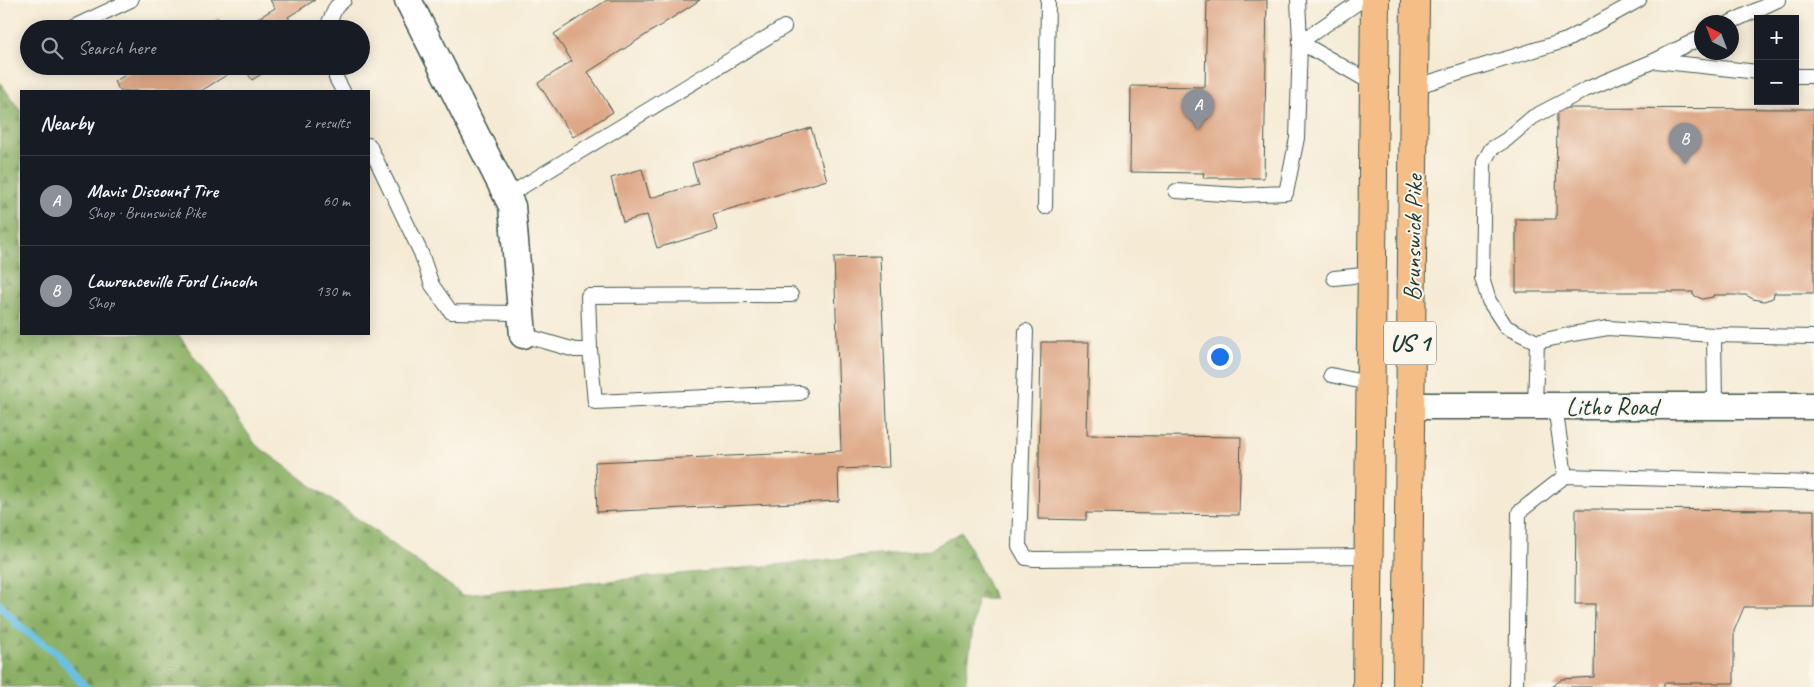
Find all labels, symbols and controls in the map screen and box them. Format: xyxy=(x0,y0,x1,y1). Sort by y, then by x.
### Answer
north arrow xyxy=(1694,15,1739,60)
map controls xyxy=(1754,15,1799,105)
button: + xyxy=(1754,15,1799,60)
search box xyxy=(20,20,370,75)
icon: search xyxy=(38,34,66,62)
text: Search here xyxy=(78,36,155,60)
button: − xyxy=(1754,60,1799,105)
pin: A xyxy=(1182,89,1214,130)
text: Nearby xyxy=(40,110,93,136)
text: 2 results xyxy=(303,113,350,133)
pin: B xyxy=(1669,123,1701,164)
street label: Brunswick Pike xyxy=(1396,173,1430,301)
text: Mavis Discount Tire xyxy=(87,179,218,203)
text: A xyxy=(52,191,60,211)
text: 60 m xyxy=(323,191,350,211)
text: Shop · Brunswick Pike xyxy=(87,203,206,223)
text: Lawrenceville Ford Lincoln xyxy=(87,269,257,293)
text: B xyxy=(52,281,60,301)
text: 130 m xyxy=(316,281,350,301)
text: Shop xyxy=(87,293,114,313)
road number: US 1 xyxy=(1384,322,1436,364)
your location xyxy=(1207,344,1233,370)
street label: Litho Road xyxy=(1566,391,1661,423)

